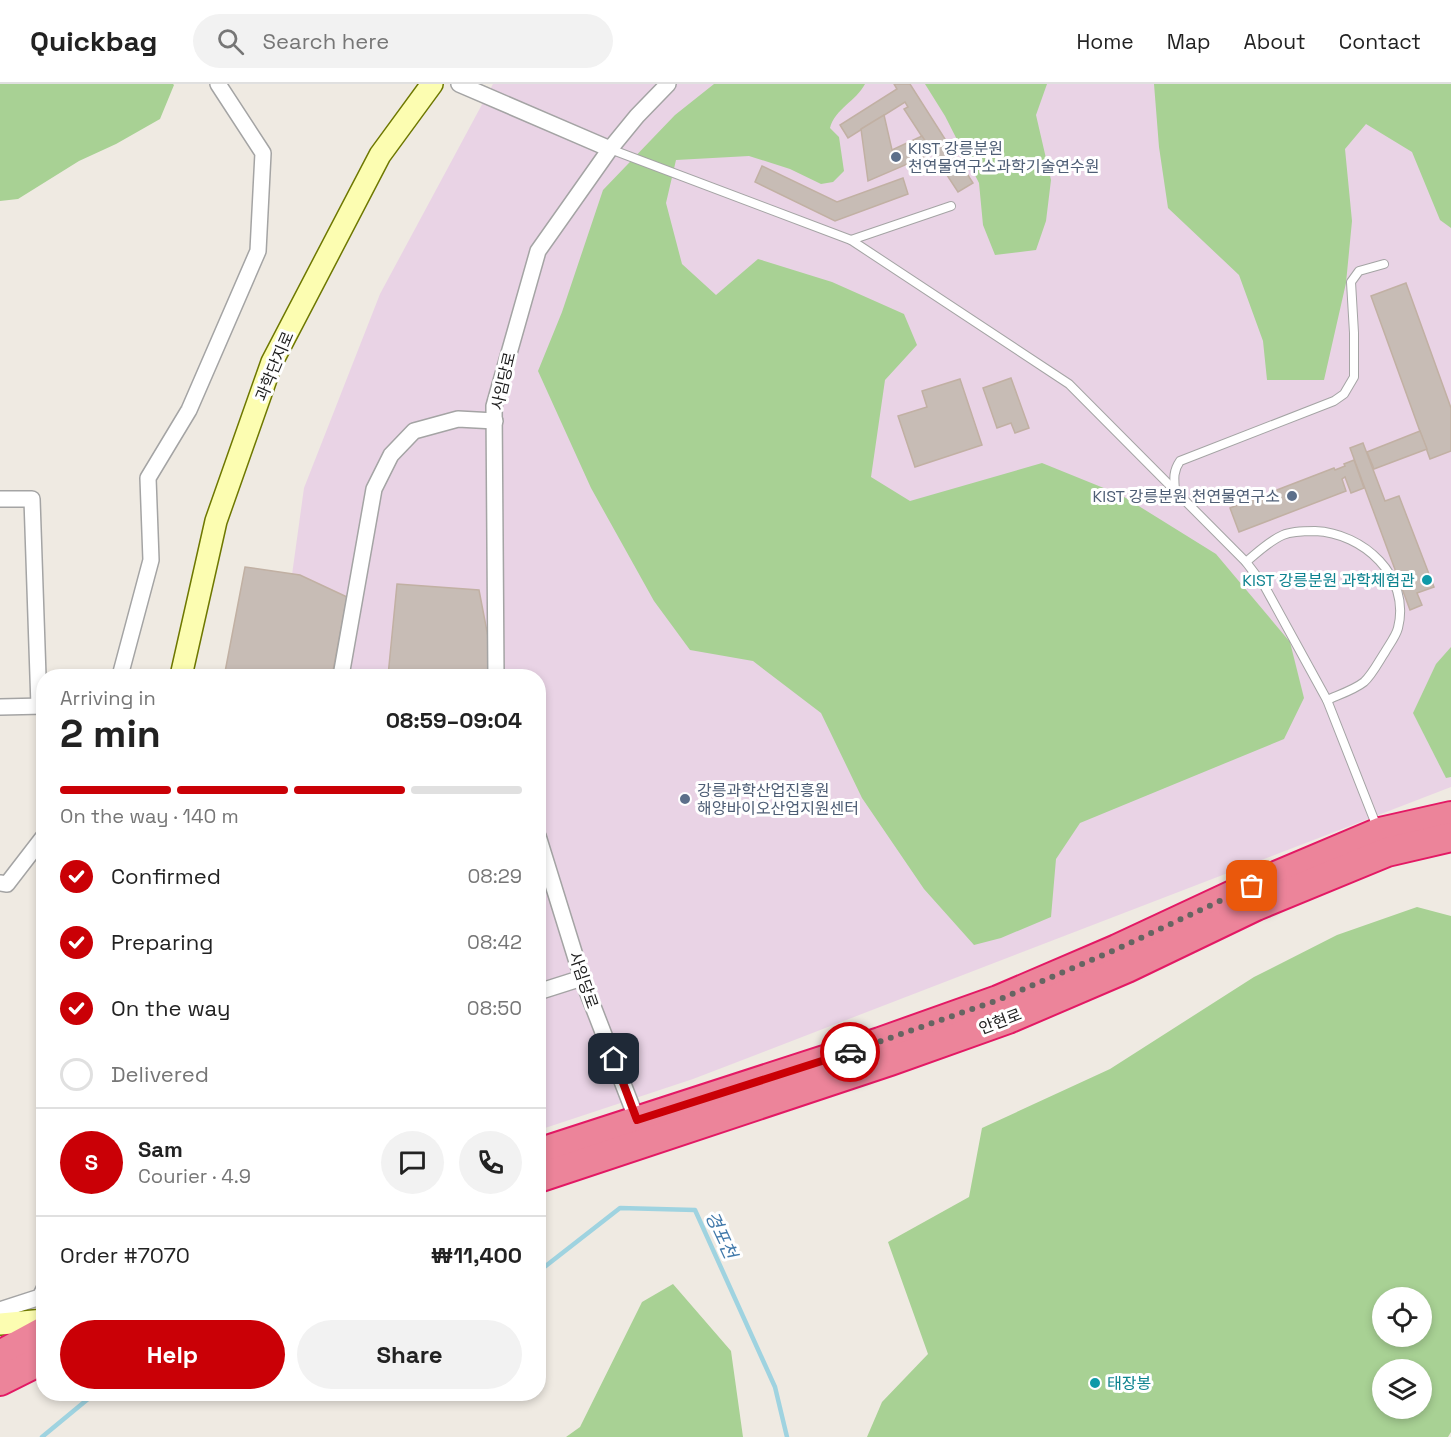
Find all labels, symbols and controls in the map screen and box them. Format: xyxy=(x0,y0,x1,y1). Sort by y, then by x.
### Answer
search box xyxy=(193,14,613,68)
text: Quickbag xyxy=(30,23,157,59)
icon: search xyxy=(214,25,247,58)
text: Search here xyxy=(262,27,389,55)
text: Home xyxy=(1076,28,1134,55)
text: Map xyxy=(1167,28,1211,55)
text: About xyxy=(1244,28,1306,55)
text: Contact xyxy=(1339,28,1421,55)
place label: KIST 강릉분원 천연물연구소과학기술연수원 xyxy=(908,138,1099,177)
marker: KIST 강릉분원 천연물연구소과학기술연수원 xyxy=(889,150,903,164)
street label: 과학단지로 xyxy=(250,328,299,404)
street label: 사임당로 xyxy=(487,350,520,412)
place label: KIST 강릉분원 천연물연구소 xyxy=(1093,486,1280,507)
marker: KIST 강릉분원 천연물연구소 xyxy=(1285,489,1299,503)
place label: KIST 강릉분원 과학체험관 xyxy=(1242,570,1415,591)
marker: KIST 강릉분원 과학체험관 xyxy=(1420,573,1434,587)
text: Arriving in xyxy=(60,685,156,711)
text: 08:59–09:04 xyxy=(386,706,522,734)
text: 2 min xyxy=(60,709,161,758)
place label: 강릉과학산업진흥원 해양바이오산업지원센터 xyxy=(697,780,859,819)
marker: 강릉과학산업진흥원 해양바이오산업지원센터 xyxy=(678,792,692,806)
text: On the way · 140 m xyxy=(60,803,239,829)
icon: check xyxy=(60,860,93,893)
pin xyxy=(1226,860,1277,911)
text: Confirmed xyxy=(111,862,221,890)
text: 08:29 xyxy=(467,863,522,889)
icon: bag xyxy=(1235,869,1268,902)
icon: check xyxy=(60,926,93,959)
text: Preparing xyxy=(111,928,213,956)
text: 08:42 xyxy=(467,929,522,955)
street label: 사임당로 xyxy=(564,949,603,1012)
icon: check xyxy=(60,992,93,1025)
text: On the way xyxy=(111,994,230,1022)
text: 08:50 xyxy=(467,995,522,1021)
street label: 안현로 xyxy=(976,1004,1025,1039)
courier xyxy=(820,1022,880,1082)
pin xyxy=(588,1033,639,1084)
icon: car xyxy=(834,1036,867,1069)
icon: home xyxy=(597,1042,630,1075)
text: Delivered xyxy=(111,1060,209,1088)
button: chat xyxy=(381,1131,444,1194)
button: phone xyxy=(459,1131,522,1194)
text: Sam xyxy=(138,1135,183,1163)
text: S xyxy=(85,1148,98,1176)
text: Courier · 4.9 xyxy=(138,1163,251,1189)
water label: 경포천 xyxy=(701,1207,743,1264)
text: Order #7070 xyxy=(60,1241,190,1269)
text: ₩11,400 xyxy=(431,1241,522,1269)
map controls xyxy=(1372,1287,1432,1419)
button: locate xyxy=(1372,1287,1432,1347)
button: Help xyxy=(60,1320,285,1389)
button: Share xyxy=(297,1320,522,1389)
button: layers xyxy=(1372,1359,1432,1419)
place label: 태장봉 xyxy=(1107,1373,1151,1394)
marker: 태장봉 xyxy=(1088,1376,1102,1390)

